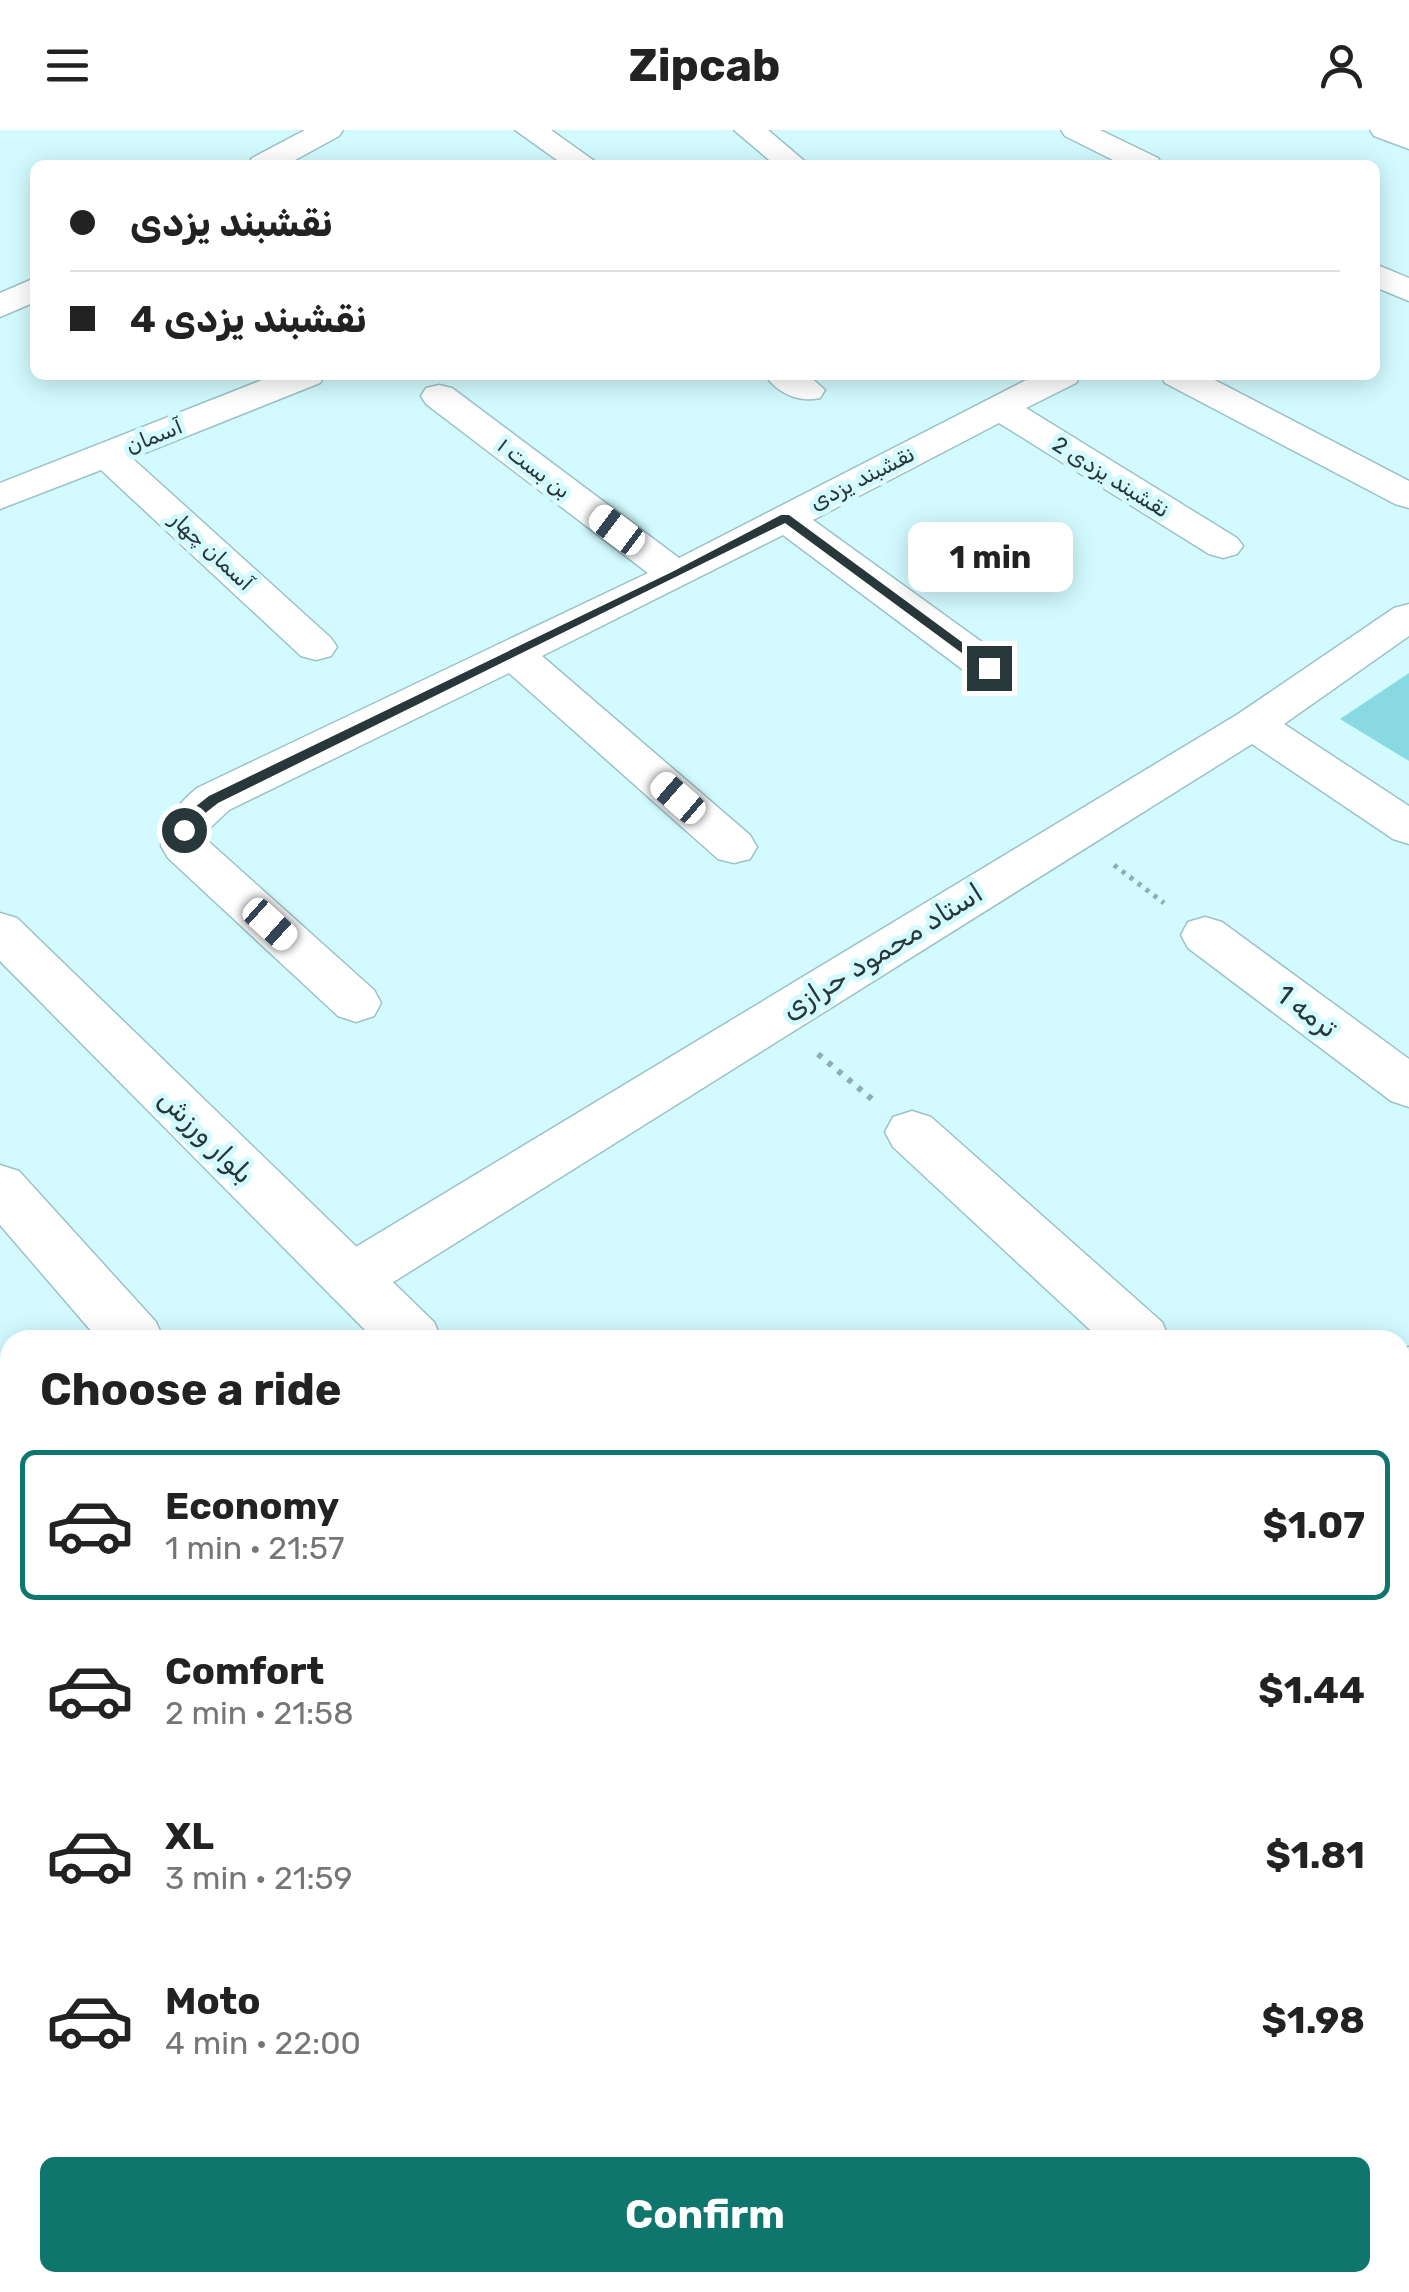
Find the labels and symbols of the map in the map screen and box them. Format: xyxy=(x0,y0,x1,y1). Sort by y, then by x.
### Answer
street label: آسمان xyxy=(122,412,187,460)
street label: نقشبند یزدی 2 xyxy=(1048,430,1174,524)
street label: بن بست ۱ xyxy=(492,432,576,504)
street label: نقشبند یزدی xyxy=(805,440,919,516)
car xyxy=(584,500,650,560)
street label: آسمان چهار xyxy=(163,504,260,597)
callout: 1 min xyxy=(906,523,1072,593)
route end xyxy=(967,646,1012,691)
car xyxy=(646,767,710,829)
route start xyxy=(162,808,207,853)
street label: استاد محمود حرازی xyxy=(775,876,989,1026)
car xyxy=(238,893,302,955)
street label: ترمه 1 xyxy=(1270,977,1344,1045)
street label: بلوار ورزش xyxy=(152,1082,260,1190)

